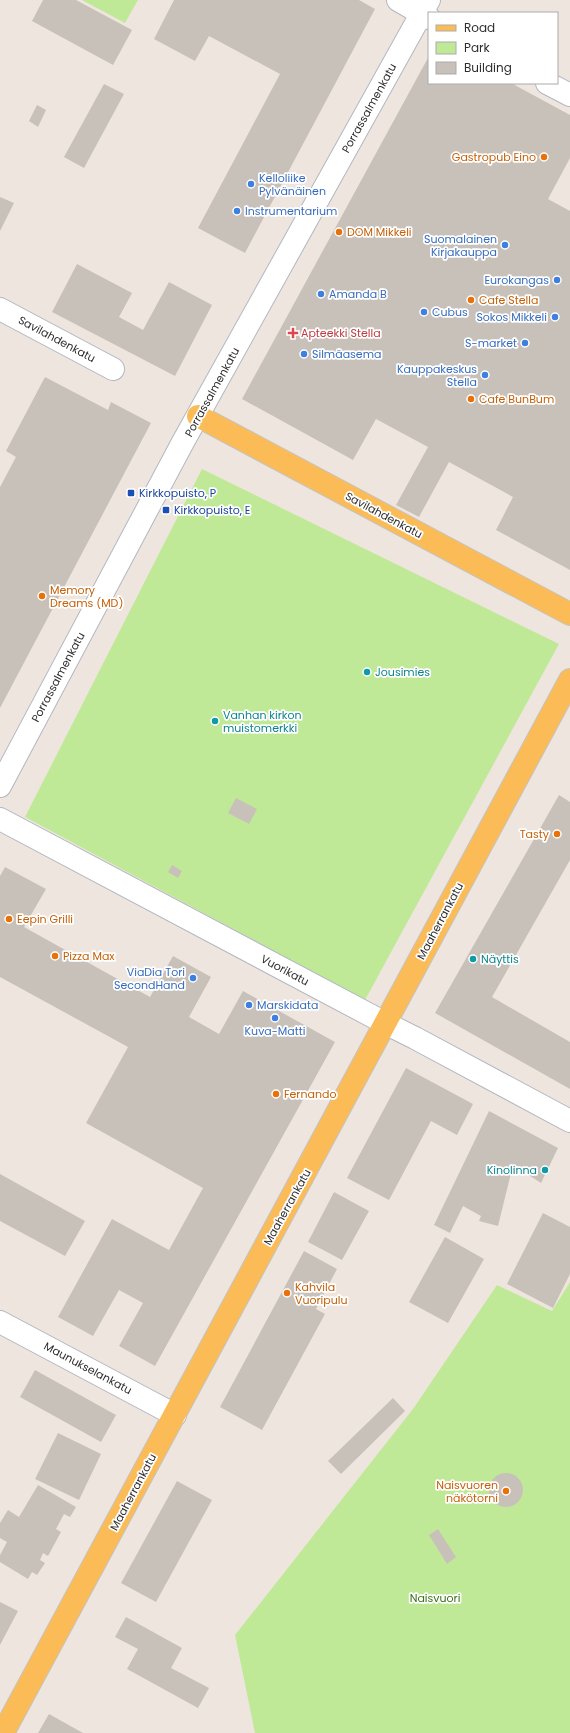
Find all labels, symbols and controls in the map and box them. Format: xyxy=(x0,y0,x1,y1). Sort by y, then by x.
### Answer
legend xyxy=(428,12,558,84)
text: Road xyxy=(464,19,495,36)
text: Park xyxy=(464,39,491,56)
text: Building xyxy=(464,59,512,76)
street label: Porrassalmenkatu xyxy=(338,60,400,156)
place label: Gastropub Eino xyxy=(452,149,536,165)
marker: Gastropub Eino xyxy=(539,152,549,162)
place label: Kelloliike Pylvänäinen xyxy=(259,170,326,199)
marker: Kelloliike Pylvänäinen xyxy=(246,179,256,189)
place label: Instrumentarium xyxy=(245,203,337,219)
marker: Instrumentarium xyxy=(232,206,242,216)
place label: DOM Mikkeli xyxy=(347,224,412,240)
marker: DOM Mikkeli xyxy=(334,227,344,237)
place label: Suomalainen Kirjakauppa xyxy=(424,231,497,260)
marker: Suomalainen Kirjakauppa xyxy=(500,240,510,250)
place label: Eurokangas xyxy=(484,272,549,288)
marker: Eurokangas xyxy=(552,275,562,285)
place label: Amanda B xyxy=(329,286,387,302)
marker: Amanda B xyxy=(316,289,326,299)
place label: Cafe Stella xyxy=(479,292,538,308)
marker: Cafe Stella xyxy=(466,295,476,305)
place label: Cubus xyxy=(432,304,468,320)
marker: Cubus xyxy=(419,307,429,317)
place label: Sokos Mikkeli xyxy=(476,309,547,325)
street label: Savilahdenkatu xyxy=(16,312,98,366)
marker: Sokos Mikkeli xyxy=(550,312,560,322)
place label: Apteekki Stella xyxy=(301,325,381,341)
marker: Apteekki Stella xyxy=(288,328,298,338)
place label: S-market xyxy=(465,335,517,351)
marker: S-market xyxy=(520,338,530,348)
street label: Porrassalmenkatu xyxy=(181,344,243,440)
place label: Silmäasema xyxy=(312,346,381,362)
marker: Silmäasema xyxy=(299,349,309,359)
place label: Kauppakeskus Stella xyxy=(397,361,477,390)
marker: Kauppakeskus Stella xyxy=(480,370,490,380)
place label: Cafe BunBum xyxy=(479,391,554,407)
marker: Cafe BunBum xyxy=(466,394,476,404)
place label: Kirkkopuisto, P xyxy=(139,485,216,501)
marker: Kirkkopuisto, P xyxy=(126,488,136,498)
street label: Savilahdenkatu xyxy=(343,488,425,542)
place label: Kirkkopuisto, E xyxy=(174,502,251,518)
marker: Kirkkopuisto, E xyxy=(161,505,171,515)
place label: Memory Dreams (MD) xyxy=(50,582,123,611)
marker: Memory Dreams (MD) xyxy=(37,591,47,601)
street label: Porrassalmenkatu xyxy=(27,629,89,725)
place label: Jousimies xyxy=(375,664,430,680)
marker: Jousimies xyxy=(362,667,372,677)
place label: Vanhan kirkon muistomerkki xyxy=(223,707,302,736)
marker: Vanhan kirkon muistomerkki xyxy=(210,716,220,726)
place label: Tasty xyxy=(520,826,550,842)
marker: Tasty xyxy=(552,829,562,839)
street label: Maaherrankatu xyxy=(413,880,467,962)
place label: Eepin Grilli xyxy=(17,911,73,927)
marker: Eepin Grilli xyxy=(4,914,14,924)
place label: Pizza Max xyxy=(63,948,115,964)
marker: Pizza Max xyxy=(50,951,60,961)
street label: Vuorikatu xyxy=(258,951,312,989)
place label: Näyttis xyxy=(481,951,519,967)
marker: Näyttis xyxy=(468,954,478,964)
place label: ViaDia Tori SecondHand xyxy=(114,964,185,993)
marker: ViaDia Tori SecondHand xyxy=(188,973,198,983)
place label: Marskidata xyxy=(257,997,318,1013)
marker: Marskidata xyxy=(244,1000,254,1010)
marker: Kuva-Matti xyxy=(270,1013,280,1023)
place label: Kuva-Matti xyxy=(245,1023,306,1039)
place label: Fernando xyxy=(284,1086,336,1102)
marker: Fernando xyxy=(271,1089,281,1099)
place label: Kinolinna xyxy=(487,1162,537,1178)
marker: Kinolinna xyxy=(540,1165,550,1175)
street label: Maaherrankatu xyxy=(259,1166,315,1248)
place label: Kahvila Vuoripulu xyxy=(295,1279,348,1308)
marker: Kahvila Vuoripulu xyxy=(282,1288,292,1298)
street label: Maunukselankatu xyxy=(41,1338,135,1398)
street label: Maaherrankatu xyxy=(106,1451,160,1533)
place label: Naisvuoren näkötorni xyxy=(436,1477,498,1506)
marker: Naisvuoren näkötorni xyxy=(501,1486,511,1496)
park label: Naisvuori xyxy=(410,1590,461,1606)

